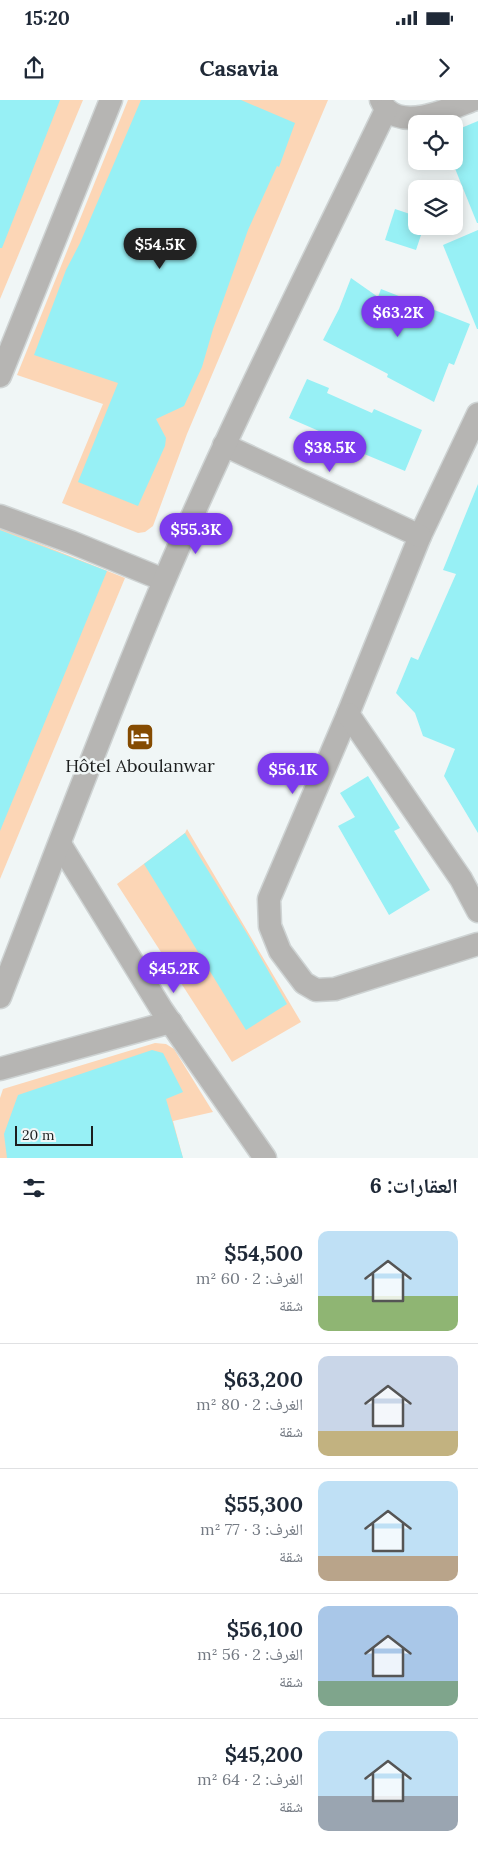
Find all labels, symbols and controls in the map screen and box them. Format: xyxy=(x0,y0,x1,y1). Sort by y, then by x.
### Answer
text: 15:20 xyxy=(25,6,70,30)
icon: share xyxy=(20,54,48,82)
text: Casavia xyxy=(199,54,279,82)
icon: forward xyxy=(430,54,458,82)
map controls xyxy=(408,115,463,235)
button: locate xyxy=(408,115,463,170)
button: layers xyxy=(408,180,463,235)
pin: $54.5K xyxy=(119,228,201,270)
text: $54.5K xyxy=(135,234,185,254)
pin: $63.2K xyxy=(357,296,439,338)
text: $63.2K xyxy=(372,302,424,322)
pin: $38.5K xyxy=(289,430,371,473)
text: $38.5K xyxy=(304,437,356,457)
pin: $55.3K xyxy=(155,512,237,555)
text: $55.3K xyxy=(171,519,221,539)
hotel icon: Hôtel Aboulanwar xyxy=(125,722,155,752)
pin: $56.1K xyxy=(252,752,334,795)
place label: Hôtel Aboulanwar xyxy=(65,754,215,777)
text: $56.1K xyxy=(269,759,317,779)
pin: $45.2K xyxy=(133,952,215,994)
text: $45.2K xyxy=(149,958,199,978)
scale bar xyxy=(15,1123,92,1146)
text: 20 m xyxy=(22,1126,54,1144)
text: العقارات: 6 xyxy=(370,1172,458,1199)
icon: filters xyxy=(20,1174,48,1202)
text: $54,500 xyxy=(224,1240,303,1267)
icon: home xyxy=(358,1251,418,1311)
text: الغرف: 2 · 60 m² xyxy=(196,1268,303,1288)
text: شقة xyxy=(279,1295,303,1315)
text: $63,200 xyxy=(224,1366,303,1393)
icon: home xyxy=(358,1376,418,1436)
text: الغرف: 2 · 80 m² xyxy=(196,1394,303,1414)
text: شقة xyxy=(279,1421,303,1441)
text: $55,300 xyxy=(224,1491,303,1518)
icon: home xyxy=(358,1501,418,1561)
text: الغرف: 3 · 77 m² xyxy=(200,1519,303,1539)
text: شقة xyxy=(279,1546,303,1566)
text: $56,100 xyxy=(227,1616,303,1643)
icon: home xyxy=(358,1626,418,1686)
text: الغرف: 2 · 56 m² xyxy=(197,1644,303,1664)
text: شقة xyxy=(279,1671,303,1691)
text: $45,200 xyxy=(225,1741,303,1768)
icon: home xyxy=(358,1751,418,1811)
text: الغرف: 2 · 64 m² xyxy=(197,1769,303,1789)
text: شقة xyxy=(279,1796,303,1816)

